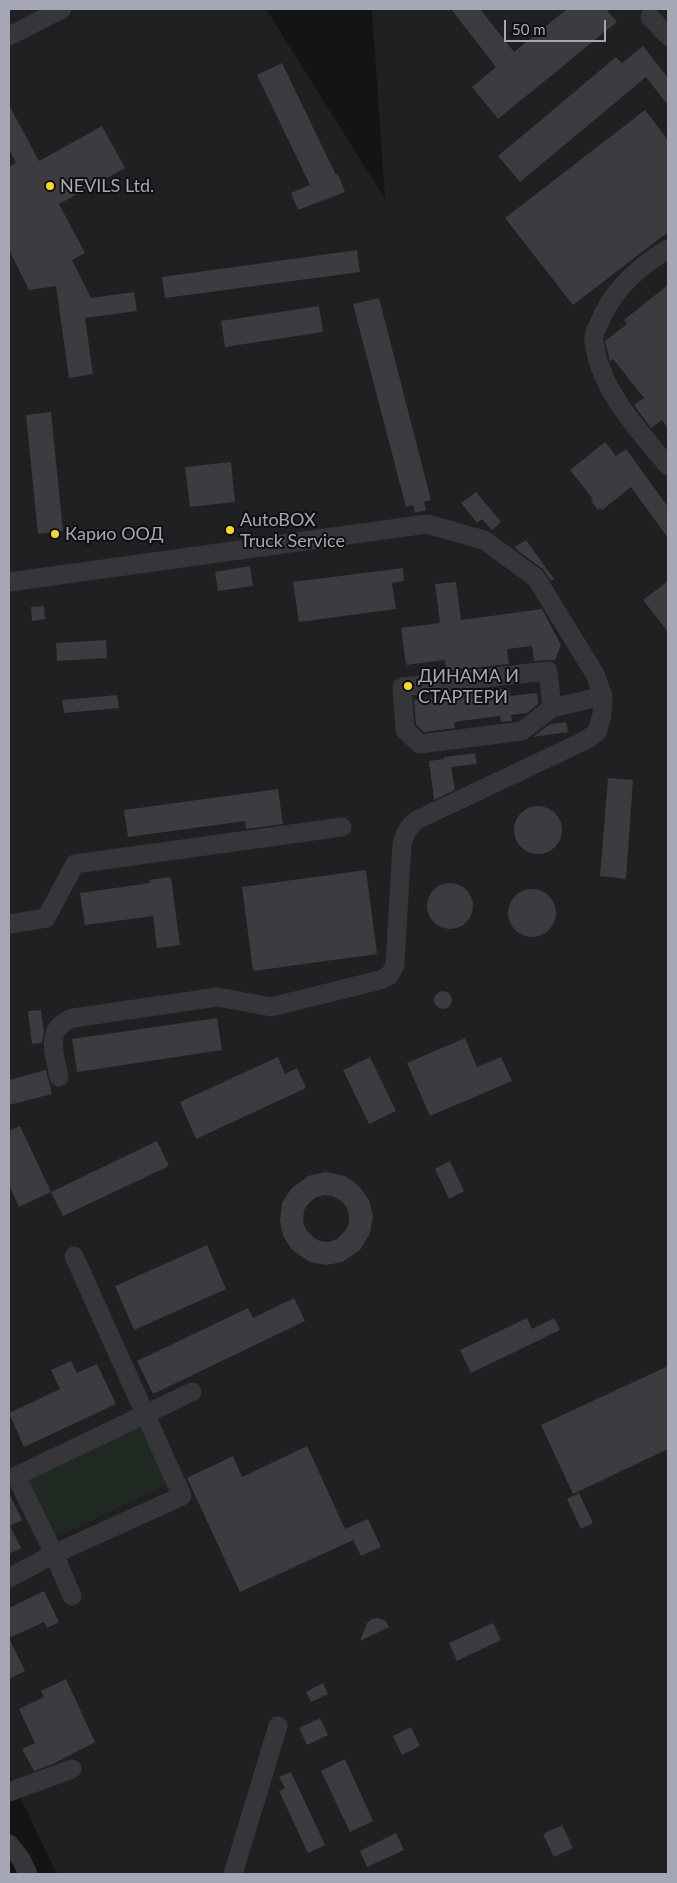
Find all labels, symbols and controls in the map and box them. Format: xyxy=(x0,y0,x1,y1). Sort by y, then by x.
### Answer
scale bar xyxy=(507,10,610,42)
text: 50 m xyxy=(512,20,546,38)
place label: NEVILS Ltd. xyxy=(60,175,154,197)
marker: NEVILS Ltd. xyxy=(44,180,56,192)
place label: AutoBOX Truck Service xyxy=(240,509,345,552)
place label: Карио ООД xyxy=(65,523,164,545)
marker: AutoBOX Truck Service xyxy=(224,524,236,536)
marker: Карио ООД xyxy=(49,528,61,540)
place label: ДИНАМА И СТАРТЕРИ xyxy=(418,665,519,708)
marker: ДИНАМА И СТАРТЕРИ xyxy=(402,680,414,692)

